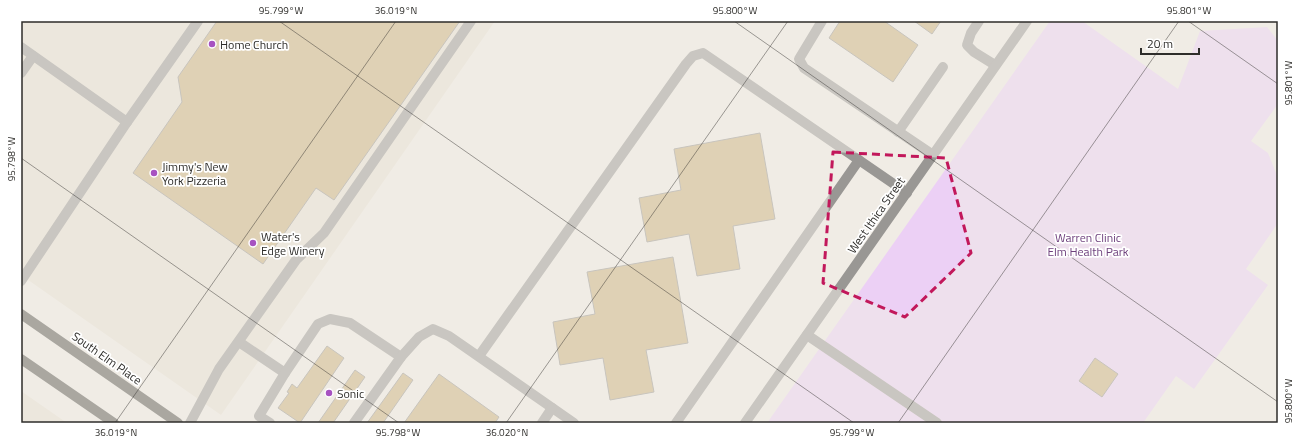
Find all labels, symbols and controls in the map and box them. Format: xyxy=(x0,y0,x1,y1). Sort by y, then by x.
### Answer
text: 95.799°W xyxy=(259,3,303,18)
text: 36.019°N xyxy=(375,3,417,18)
text: 95.800°W xyxy=(713,3,757,18)
text: 95.801°W xyxy=(1167,3,1211,18)
scale bar xyxy=(1141,30,1199,56)
text: 20 m xyxy=(1147,34,1173,53)
place label: Home Church xyxy=(220,35,288,54)
marker: Home Church xyxy=(207,39,217,49)
text: 95.801°W xyxy=(1281,61,1296,105)
text: 95.798°W xyxy=(4,137,19,181)
place label: Jimmy's New York Pizzeria xyxy=(162,157,228,190)
marker: Jimmy's New York Pizzeria xyxy=(149,168,159,178)
street label: West Ithica Street xyxy=(842,172,910,257)
place label: Water's Edge Winery xyxy=(261,227,325,260)
park label: Warren Clinic Elm Health Park xyxy=(1047,228,1129,261)
marker: Water's Edge Winery xyxy=(248,238,258,248)
street label: South Elm Place xyxy=(68,327,146,389)
text: 95.800°W xyxy=(1281,379,1296,423)
place label: Sonic xyxy=(337,384,364,403)
marker: Sonic xyxy=(324,388,334,398)
text: 36.019°N xyxy=(95,425,137,440)
text: 95.798°W xyxy=(376,425,420,440)
text: 36.020°N xyxy=(486,425,528,440)
text: 95.799°W xyxy=(830,425,874,440)

